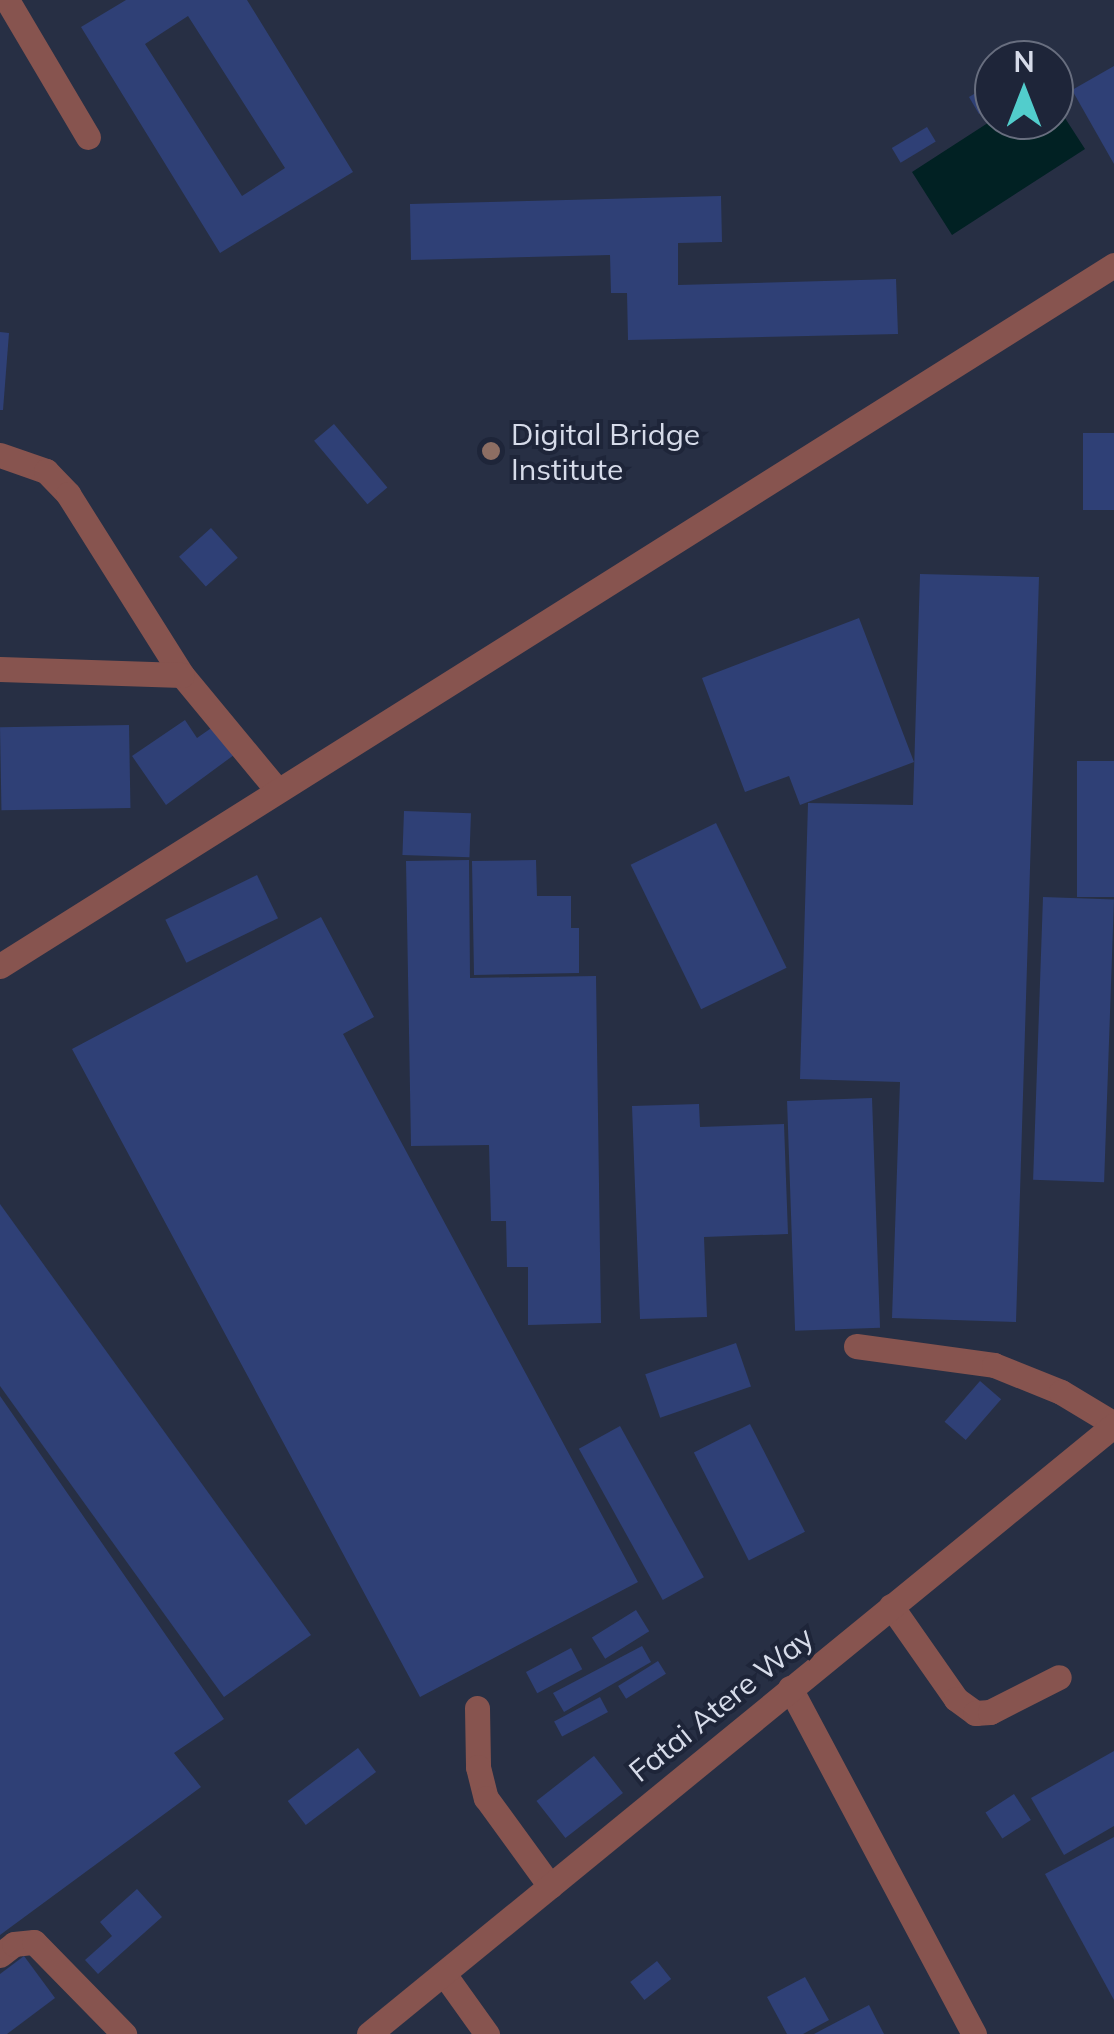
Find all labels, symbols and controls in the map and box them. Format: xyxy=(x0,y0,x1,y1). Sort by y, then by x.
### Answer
north arrow xyxy=(974,40,1074,140)
text: N xyxy=(1013,44,1035,79)
place label: Digital Bridge Institute xyxy=(511,416,700,486)
marker: Digital Bridge Institute xyxy=(480,440,502,462)
street label: Fatai Atere Way xyxy=(622,1619,820,1789)

